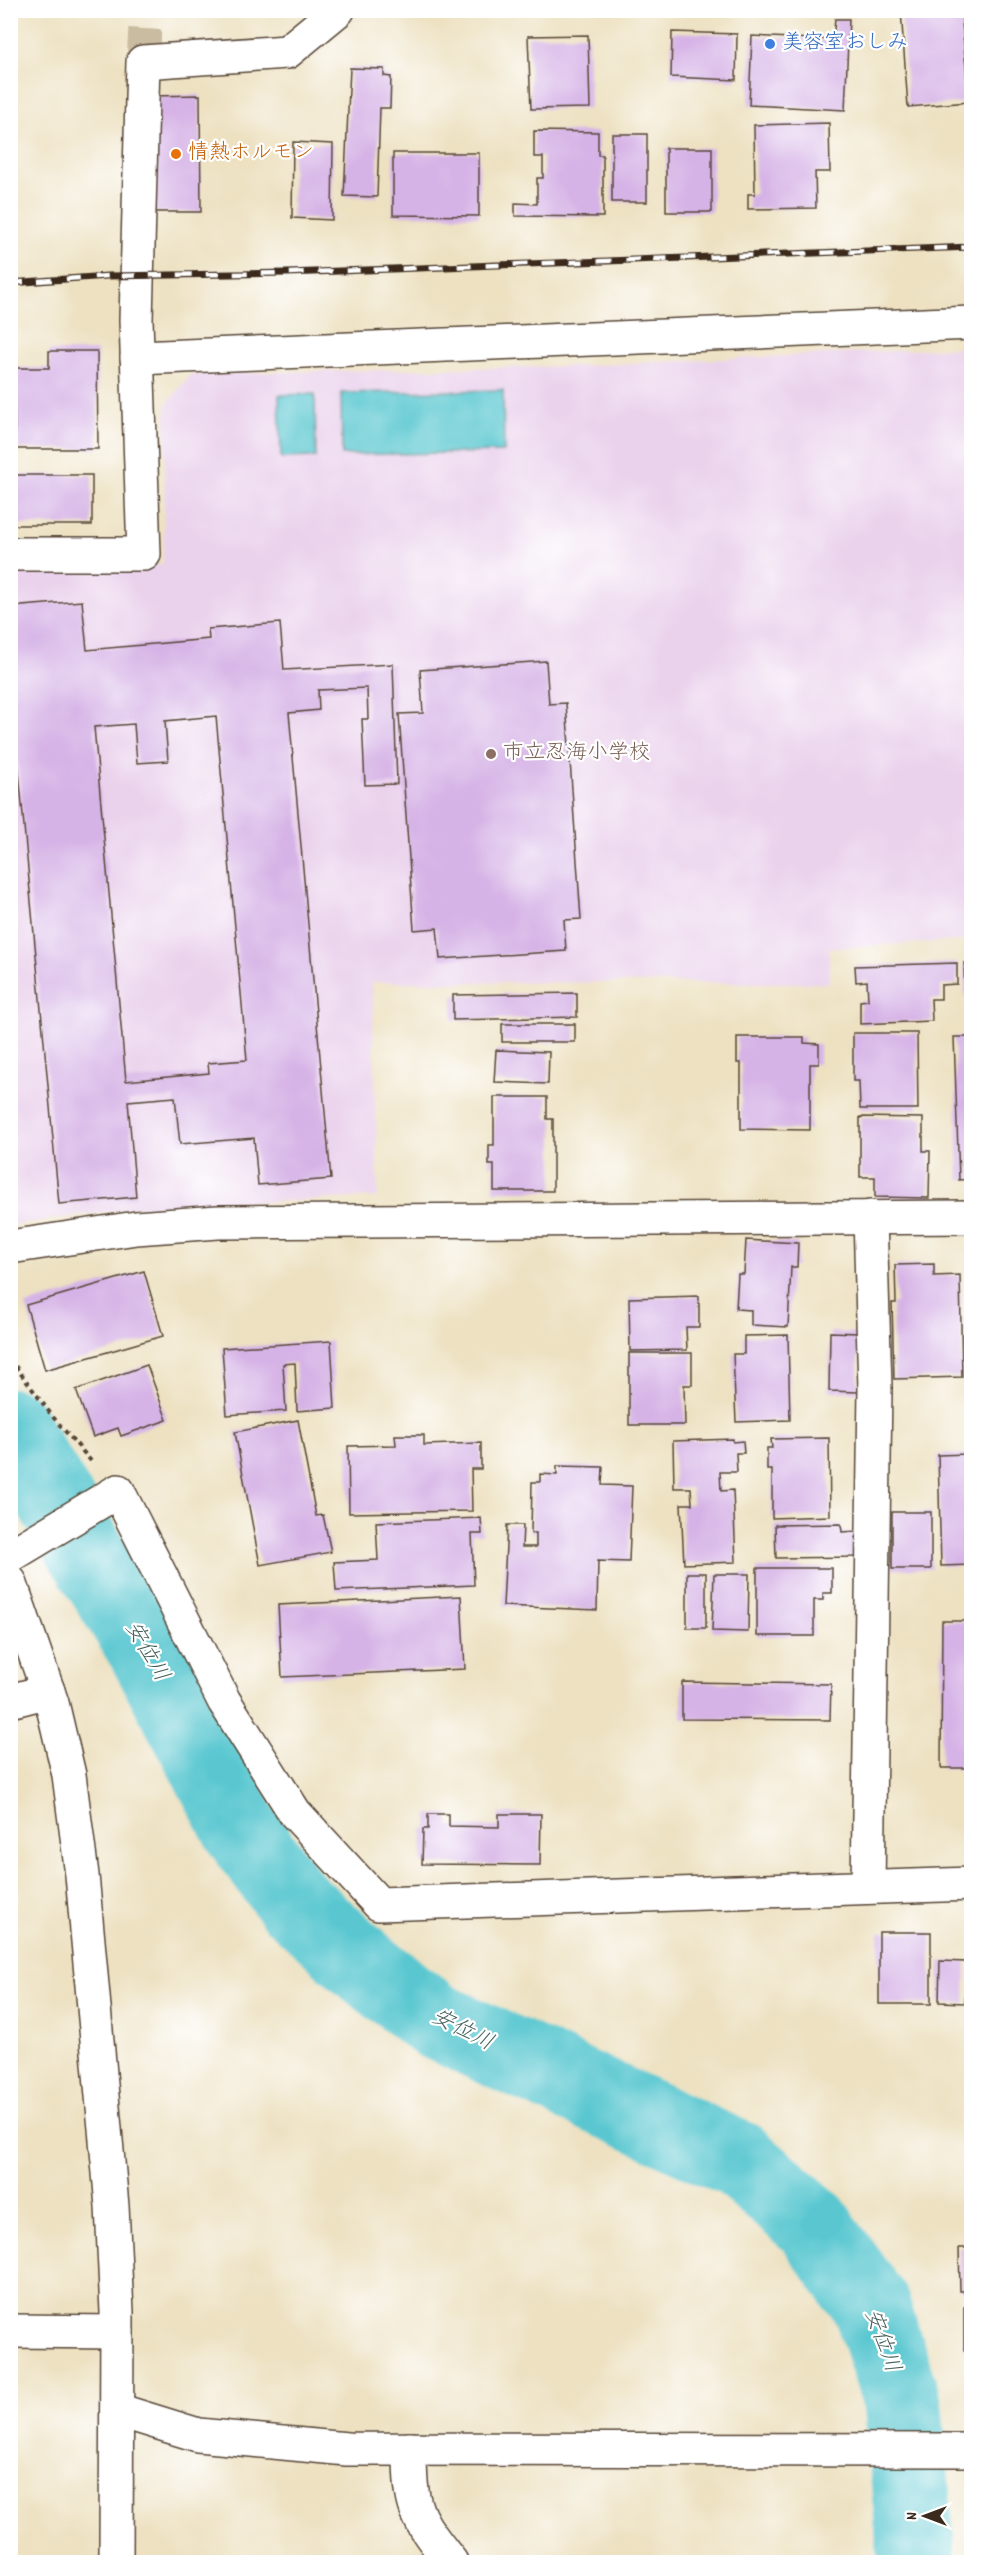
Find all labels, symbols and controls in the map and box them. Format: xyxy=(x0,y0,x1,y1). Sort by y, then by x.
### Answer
place label: 美容室おしみ xyxy=(782,29,908,59)
marker: 美容室おしみ xyxy=(763,37,777,51)
place label: 情熱ホルモン xyxy=(188,139,314,169)
marker: 情熱ホルモン xyxy=(169,147,183,161)
place label: 市立忍海小学校 xyxy=(503,739,650,769)
marker: 市立忍海小学校 xyxy=(484,747,498,761)
water label: 安位川 xyxy=(116,1616,176,1688)
water label: 安位川 xyxy=(426,2002,498,2060)
water label: 安位川 xyxy=(855,2305,907,2377)
north arrow xyxy=(895,2486,955,2546)
text: N xyxy=(901,2512,924,2520)

